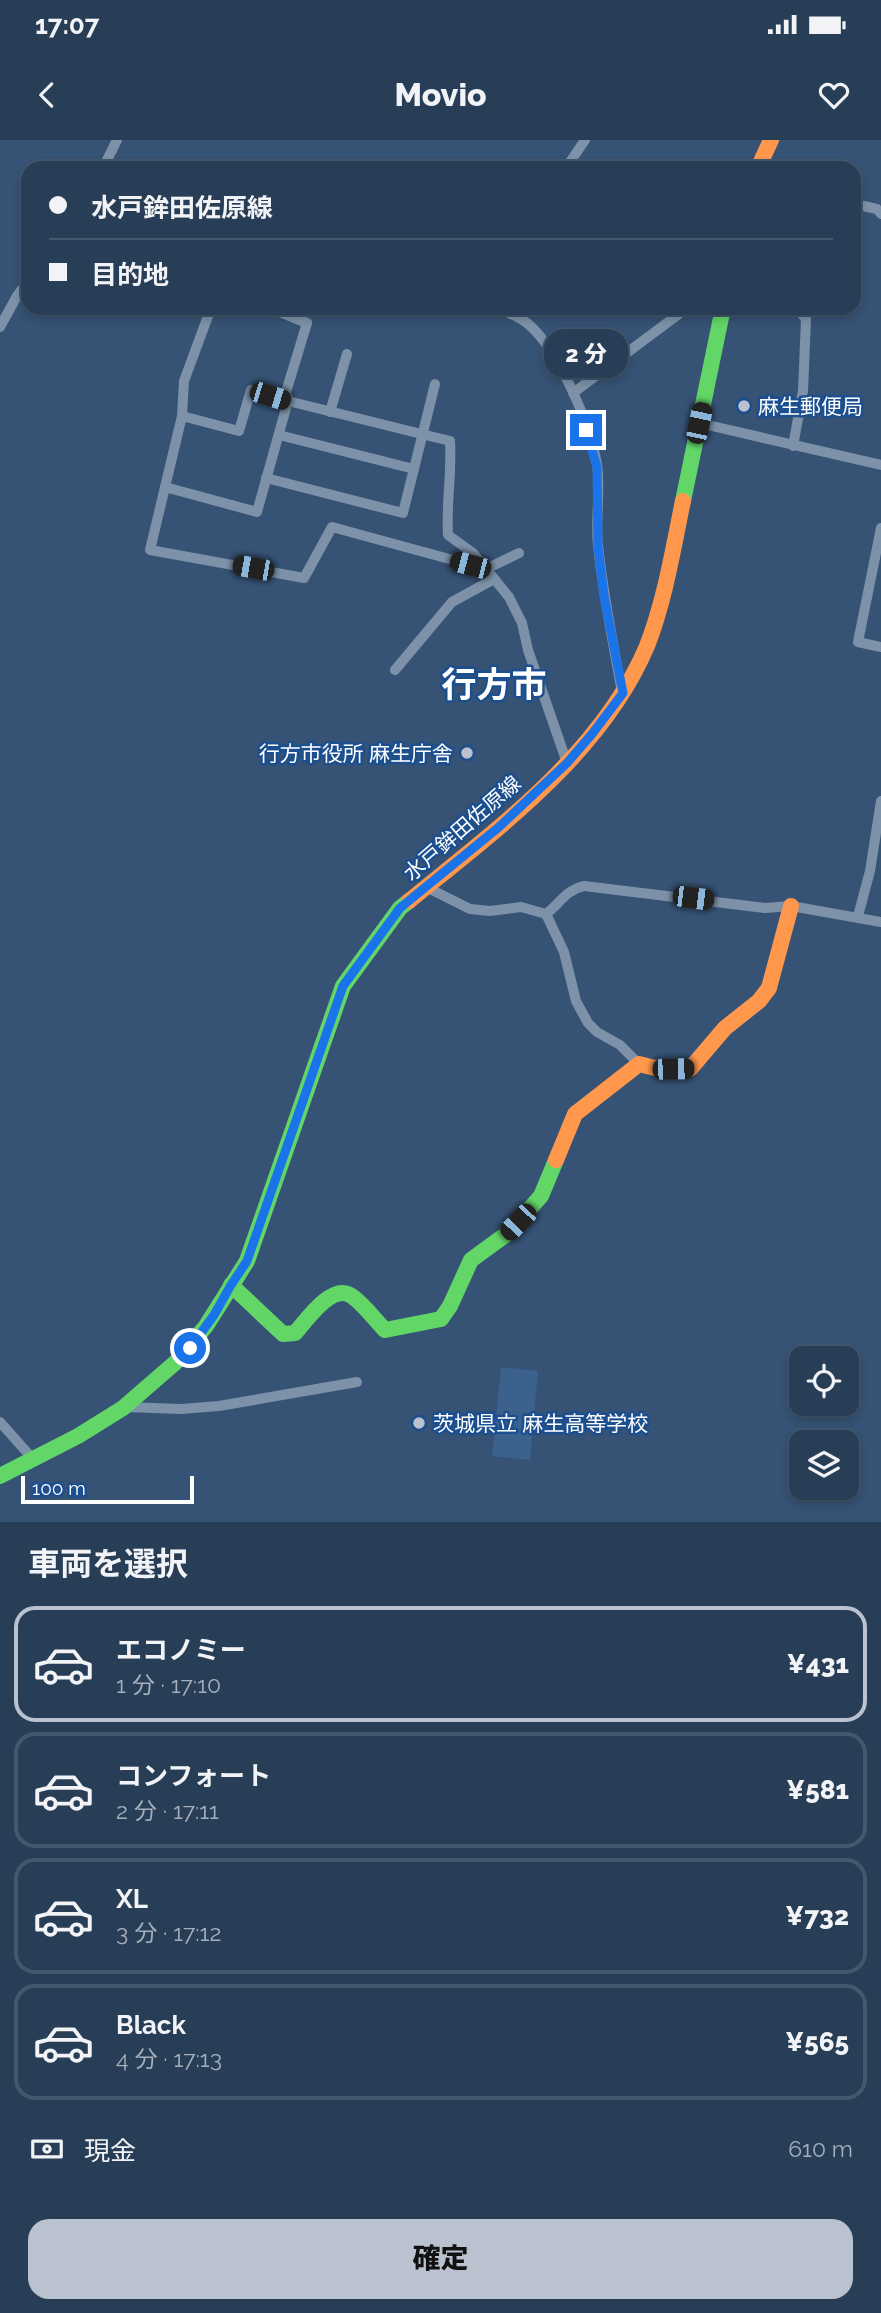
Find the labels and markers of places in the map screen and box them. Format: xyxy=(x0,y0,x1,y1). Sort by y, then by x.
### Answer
place label: 麻生郵便局 xyxy=(758,394,863,419)
marker: 麻生郵便局 xyxy=(736,398,752,414)
place label: 行方市役所 麻生庁舎 xyxy=(259,741,453,766)
marker: 行方市役所 麻生庁舎 xyxy=(459,745,475,761)
place label: 茨城県立 麻生高等学校 xyxy=(433,1411,648,1436)
marker: 茨城県立 麻生高等学校 xyxy=(411,1415,427,1431)

